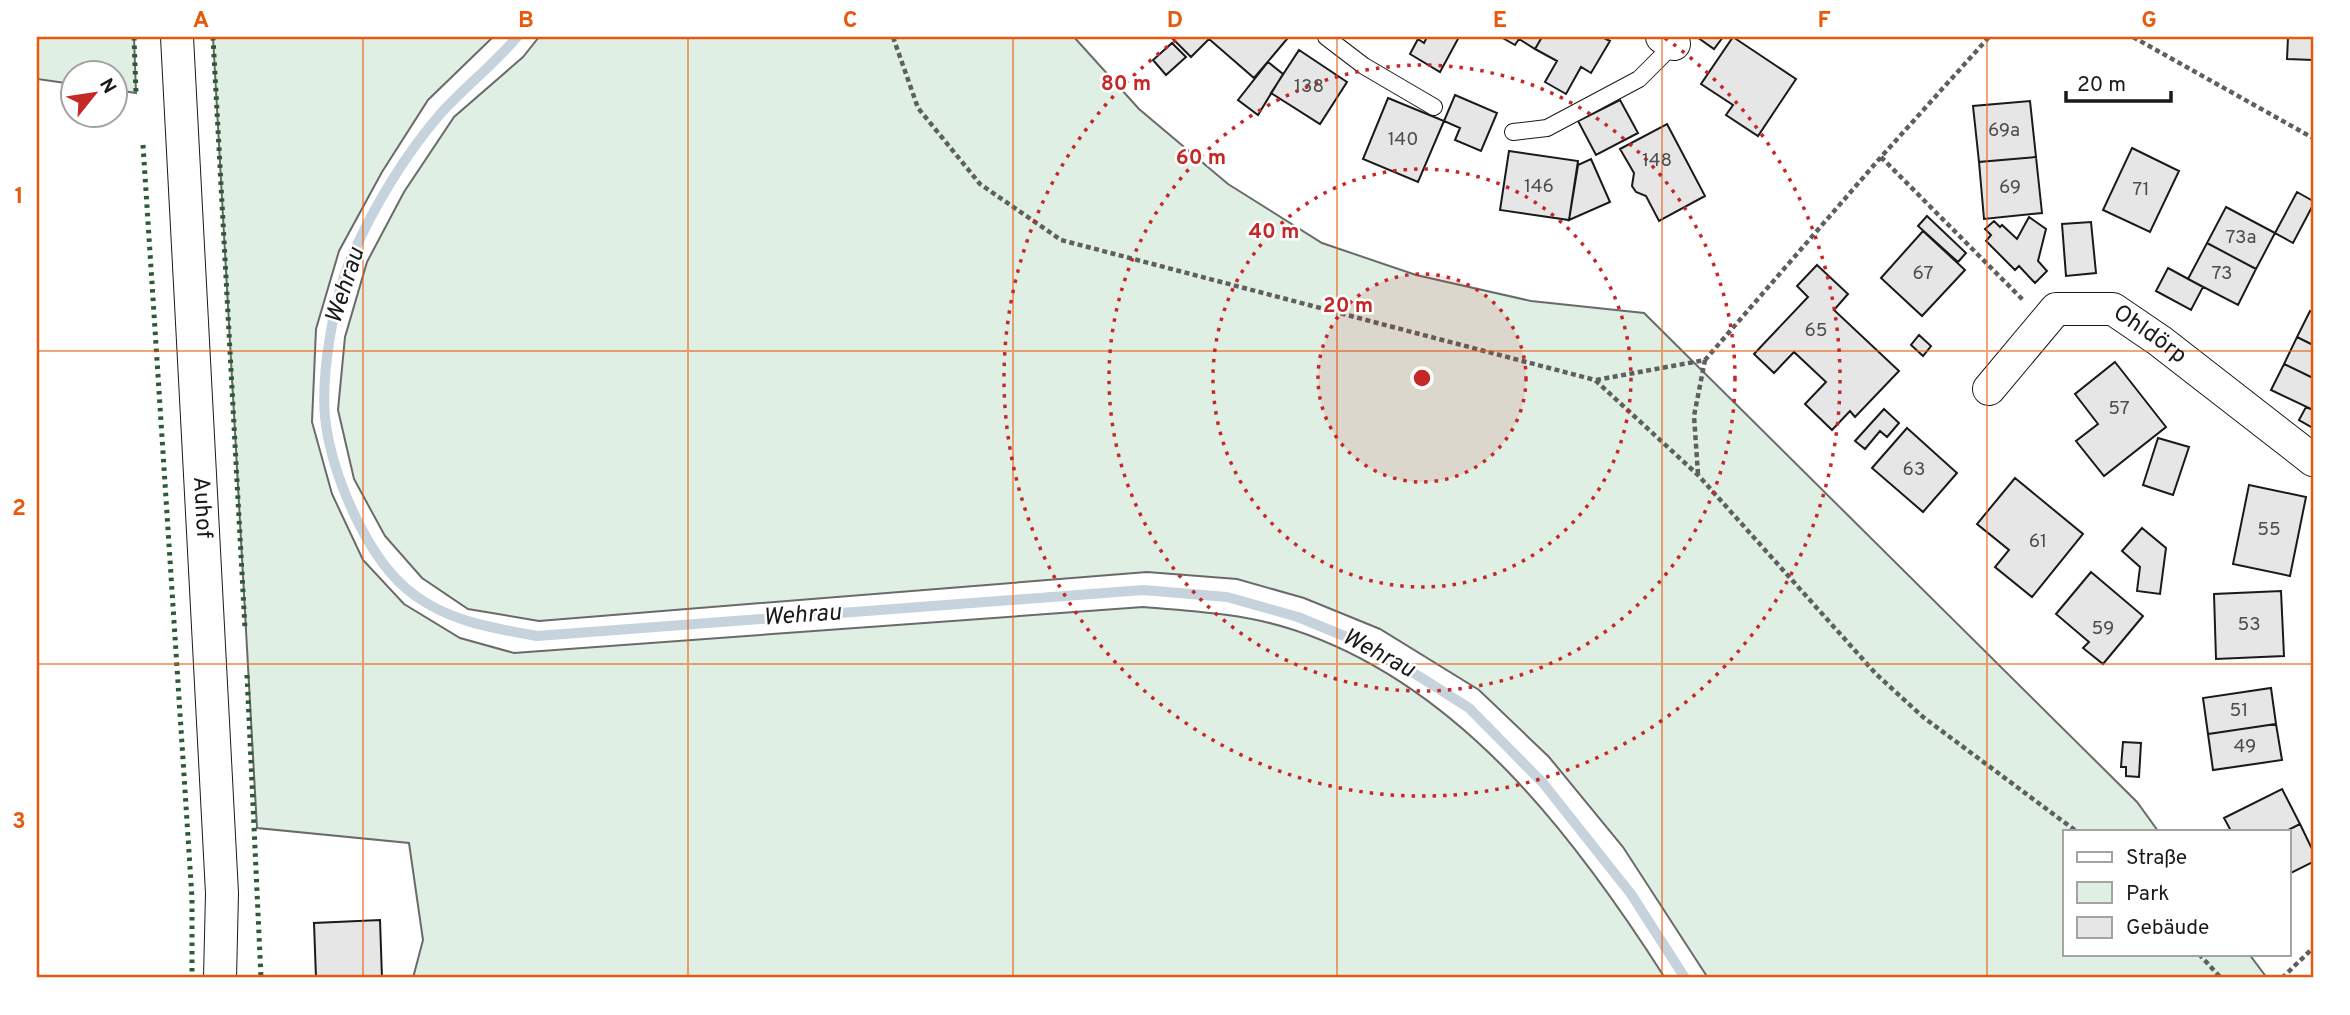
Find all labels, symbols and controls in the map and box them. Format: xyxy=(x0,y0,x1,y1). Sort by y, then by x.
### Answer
text: A xyxy=(193,7,209,36)
text: B xyxy=(518,7,534,36)
text: C xyxy=(843,7,857,36)
text: D xyxy=(1167,7,1183,36)
text: E xyxy=(1493,7,1507,36)
text: F xyxy=(1817,7,1831,36)
text: G xyxy=(2141,7,2157,36)
north arrow xyxy=(60,60,130,130)
scale bar xyxy=(2066,60,2172,104)
text: 80 m xyxy=(1101,71,1151,98)
text: 20 m xyxy=(2077,72,2126,99)
text: N xyxy=(93,75,121,98)
house number: 138 xyxy=(1294,75,1324,99)
house number: 69a xyxy=(1988,119,2020,143)
house number: 140 xyxy=(1388,128,1418,152)
text: 60 m xyxy=(1176,145,1226,172)
house number: 148 xyxy=(1642,149,1672,173)
house number: 146 xyxy=(1524,175,1554,199)
house number: 69 xyxy=(1999,176,2021,200)
house number: 71 xyxy=(2132,178,2150,202)
text: 1 xyxy=(14,183,24,212)
text: 40 m xyxy=(1249,219,1299,246)
house number: 73a xyxy=(2225,226,2257,250)
water label: Wehrau xyxy=(320,243,373,328)
house number: 67 xyxy=(1913,262,1934,286)
house number: 73 xyxy=(2211,262,2233,286)
text: 20 m xyxy=(1323,293,1373,320)
street label: Ohldörp xyxy=(2107,299,2192,371)
house number: 65 xyxy=(1804,319,1828,343)
centre of rings xyxy=(1410,366,1434,390)
house number: 57 xyxy=(2108,397,2130,421)
house number: 63 xyxy=(1903,458,1925,482)
street label: Auhof xyxy=(186,476,218,539)
text: 2 xyxy=(12,495,26,524)
house number: 55 xyxy=(2257,518,2281,542)
house number: 61 xyxy=(2029,530,2047,554)
water label: Wehrau xyxy=(762,598,843,634)
house number: 53 xyxy=(2237,613,2261,637)
house number: 59 xyxy=(2092,617,2114,641)
water label: Wehrau xyxy=(1336,622,1420,686)
house number: 51 xyxy=(2230,699,2248,723)
house number: 49 xyxy=(2234,735,2256,759)
text: 3 xyxy=(12,808,26,837)
legend xyxy=(2063,830,2290,956)
text: Straße xyxy=(2126,845,2187,872)
text: Park xyxy=(2126,881,2169,908)
text: Gebäude xyxy=(2126,915,2209,942)

